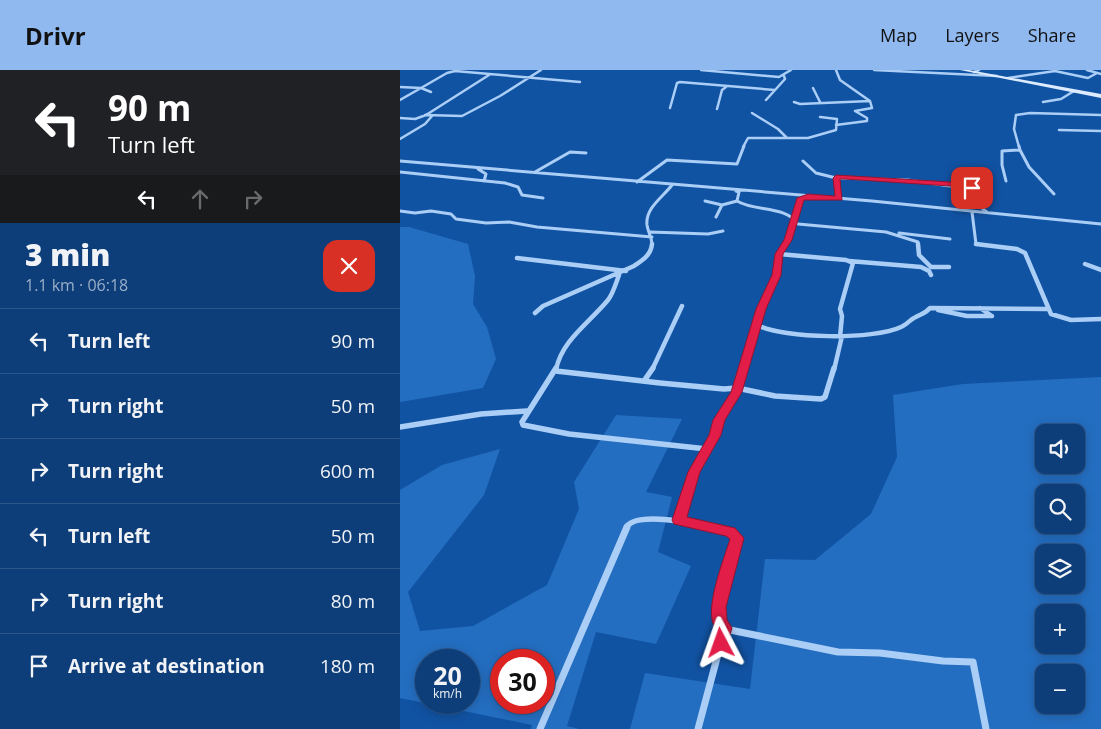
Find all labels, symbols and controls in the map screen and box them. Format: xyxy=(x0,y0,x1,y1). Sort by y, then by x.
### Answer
text: Drivr xyxy=(25,19,86,52)
text: Map xyxy=(880,23,917,47)
text: Layers xyxy=(945,23,1000,47)
text: Share xyxy=(1028,23,1076,47)
text: 90 m xyxy=(108,84,191,131)
icon: left xyxy=(25,90,90,155)
text: Turn left xyxy=(108,129,195,159)
pin xyxy=(951,167,993,209)
icon: arrive xyxy=(958,174,986,202)
icon: left xyxy=(133,185,161,213)
icon: ahead xyxy=(186,185,214,213)
icon: right xyxy=(239,185,267,213)
text: 3 min xyxy=(25,234,110,275)
button: close xyxy=(323,240,375,292)
text: 1.1 km · 06:18 xyxy=(25,274,128,296)
icon: left xyxy=(25,327,53,355)
text: Turn left xyxy=(68,328,150,354)
text: 90 m xyxy=(331,328,375,354)
icon: right xyxy=(25,392,53,420)
text: Turn right xyxy=(68,393,163,419)
text: 50 m xyxy=(331,393,375,419)
map controls xyxy=(1035,424,1085,714)
button: sound xyxy=(1035,424,1085,474)
icon: right xyxy=(25,457,53,485)
text: Turn right xyxy=(68,458,163,484)
text: 600 m xyxy=(320,458,375,484)
button: search xyxy=(1035,484,1085,534)
icon: left xyxy=(25,522,53,550)
text: Turn left xyxy=(68,523,150,549)
text: 50 m xyxy=(331,523,375,549)
button: layers xyxy=(1035,544,1085,594)
icon: right xyxy=(25,587,53,615)
text: Turn right xyxy=(68,588,163,614)
text: 80 m xyxy=(331,588,375,614)
button: + xyxy=(1035,604,1085,654)
position arrow xyxy=(694,616,746,668)
speed limit sign: 30 xyxy=(490,649,555,714)
icon: arrive xyxy=(25,652,53,680)
text: Arrive at destination xyxy=(68,653,265,679)
text: 180 m xyxy=(320,653,375,679)
text: 20 xyxy=(433,658,462,692)
button: − xyxy=(1035,664,1085,714)
text: km/h xyxy=(433,685,462,702)

